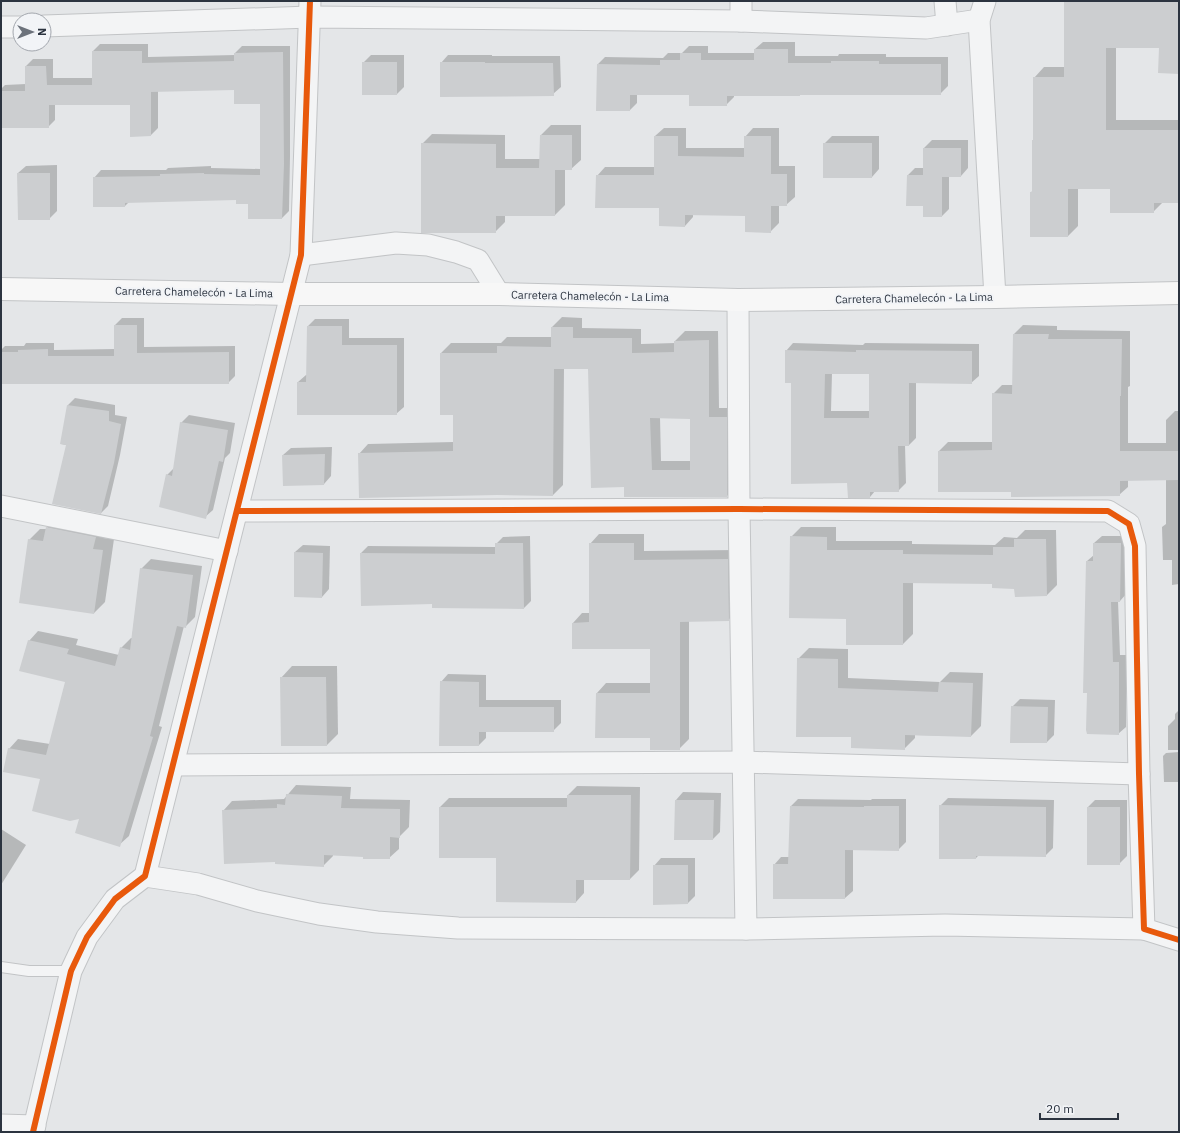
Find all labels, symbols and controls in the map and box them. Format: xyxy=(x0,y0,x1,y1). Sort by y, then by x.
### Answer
north arrow xyxy=(12,12,52,52)
text: N xyxy=(35,28,49,36)
street label: Carretera Chamelecón - La Lima xyxy=(115,284,273,300)
street label: Carretera Chamelecón - La Lima xyxy=(511,288,669,304)
street label: Carretera Chamelecón - La Lima xyxy=(835,290,993,306)
scale bar xyxy=(1040,1095,1118,1121)
text: 20 m xyxy=(1046,1101,1074,1116)

